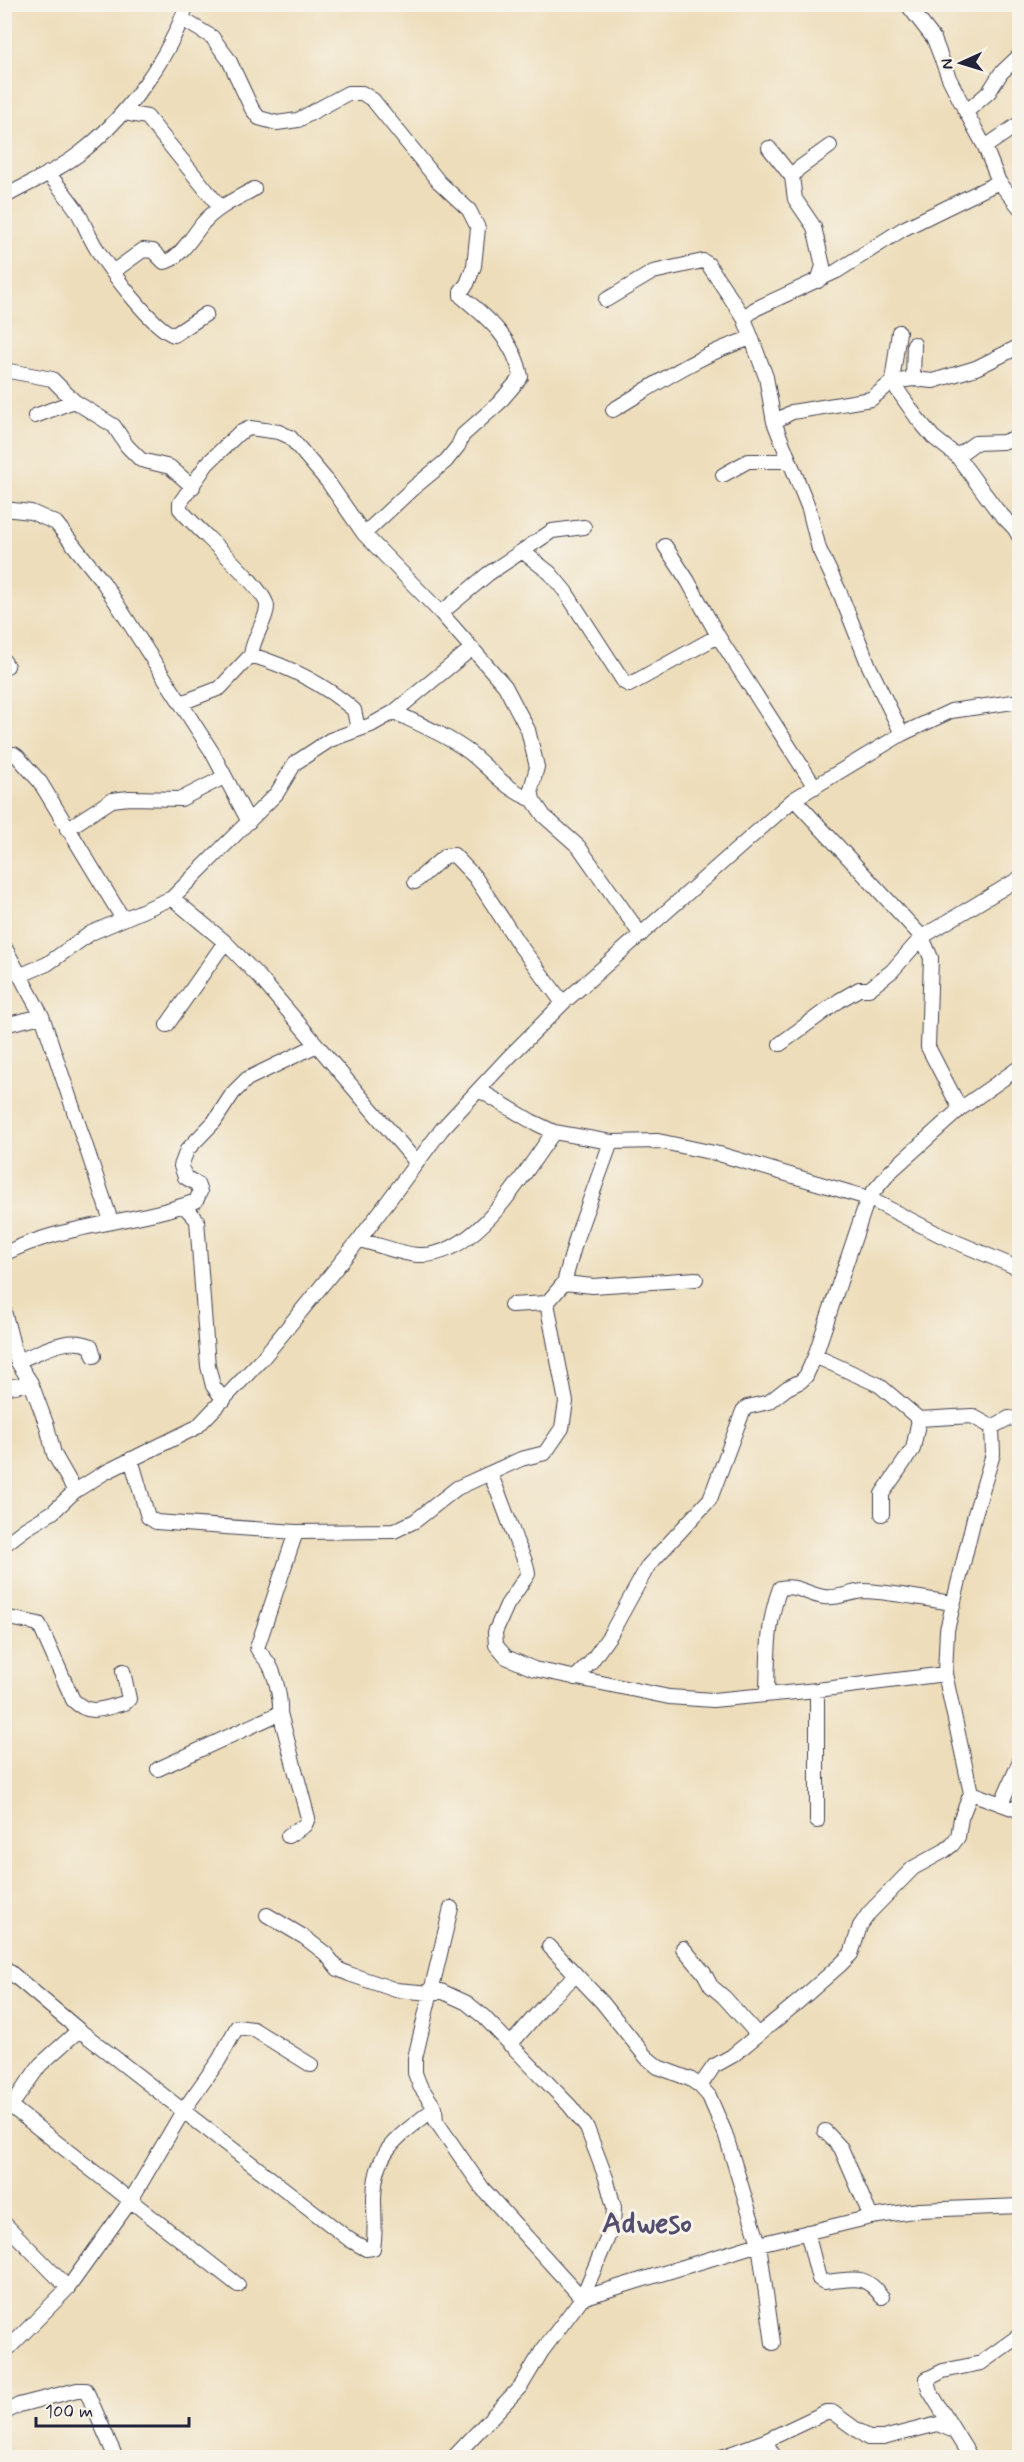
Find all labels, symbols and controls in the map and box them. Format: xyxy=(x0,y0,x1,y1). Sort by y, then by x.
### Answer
north arrow xyxy=(931,33,991,93)
text: N xyxy=(937,58,958,70)
district label: Adweso xyxy=(602,2204,692,2243)
scale bar xyxy=(36,2390,189,2428)
text: 100 m xyxy=(45,2400,93,2424)

